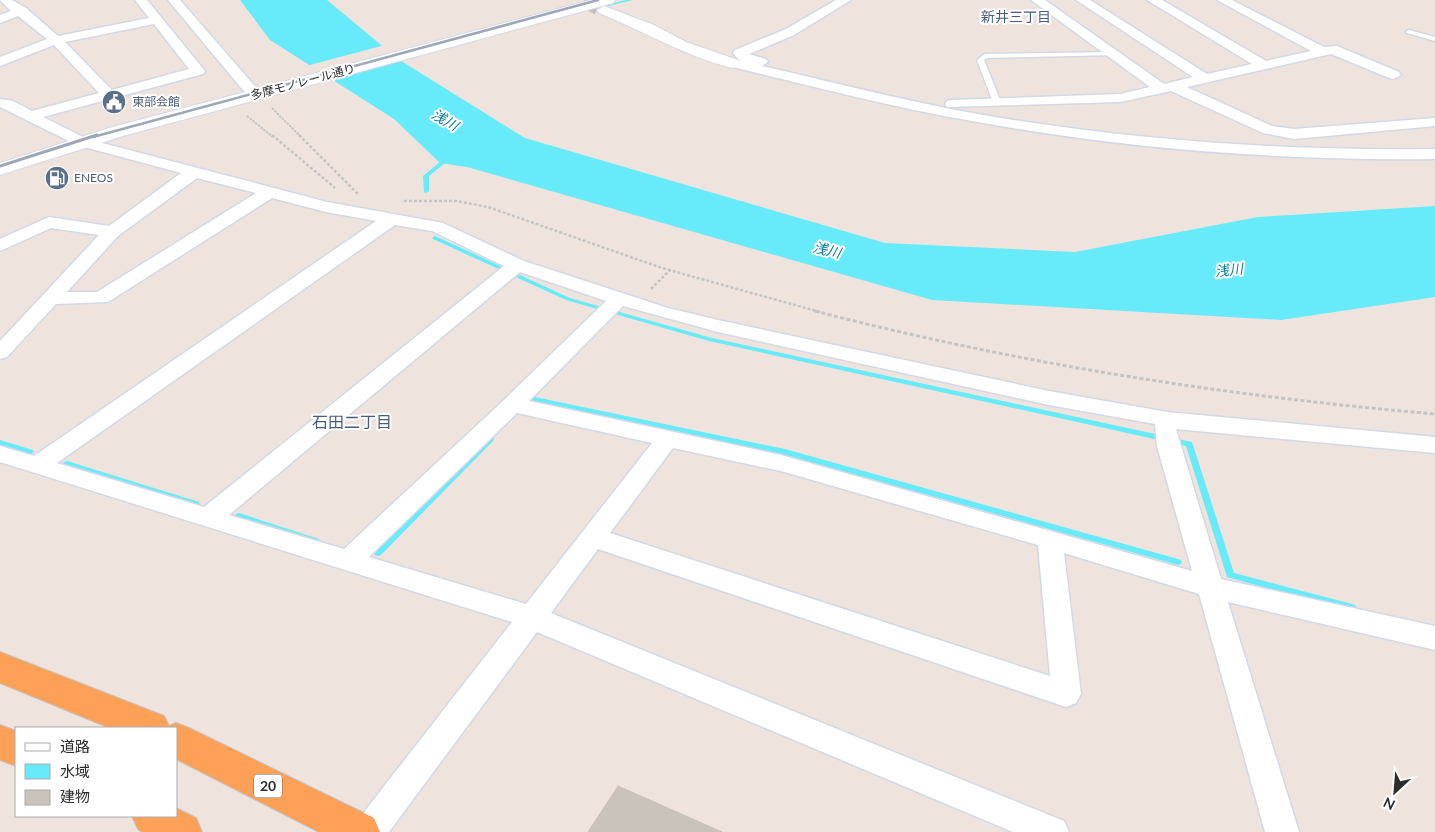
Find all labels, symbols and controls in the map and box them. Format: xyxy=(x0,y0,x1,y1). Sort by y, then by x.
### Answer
district label: 新井三丁目 xyxy=(981,8,1051,25)
street label: 多摩モノレール通り xyxy=(249,60,357,103)
public building icon: 東部会館 xyxy=(101,89,127,115)
place label: 東部会館 xyxy=(132,94,180,109)
water label: 浅川 xyxy=(429,105,463,135)
fuel station icon: ENEOS xyxy=(44,165,70,191)
place label: ENEOS xyxy=(74,170,113,185)
water label: 浅川 xyxy=(811,238,845,262)
water label: 浅川 xyxy=(1214,259,1246,279)
district label: 石田二丁目 xyxy=(312,412,392,431)
legend xyxy=(15,727,178,817)
text: 道路 xyxy=(60,737,90,755)
text: 水域 xyxy=(60,762,90,780)
north arrow xyxy=(1370,767,1420,817)
road number: 20 xyxy=(254,774,282,798)
text: 建物 xyxy=(60,787,90,805)
text: N xyxy=(1381,794,1398,814)

